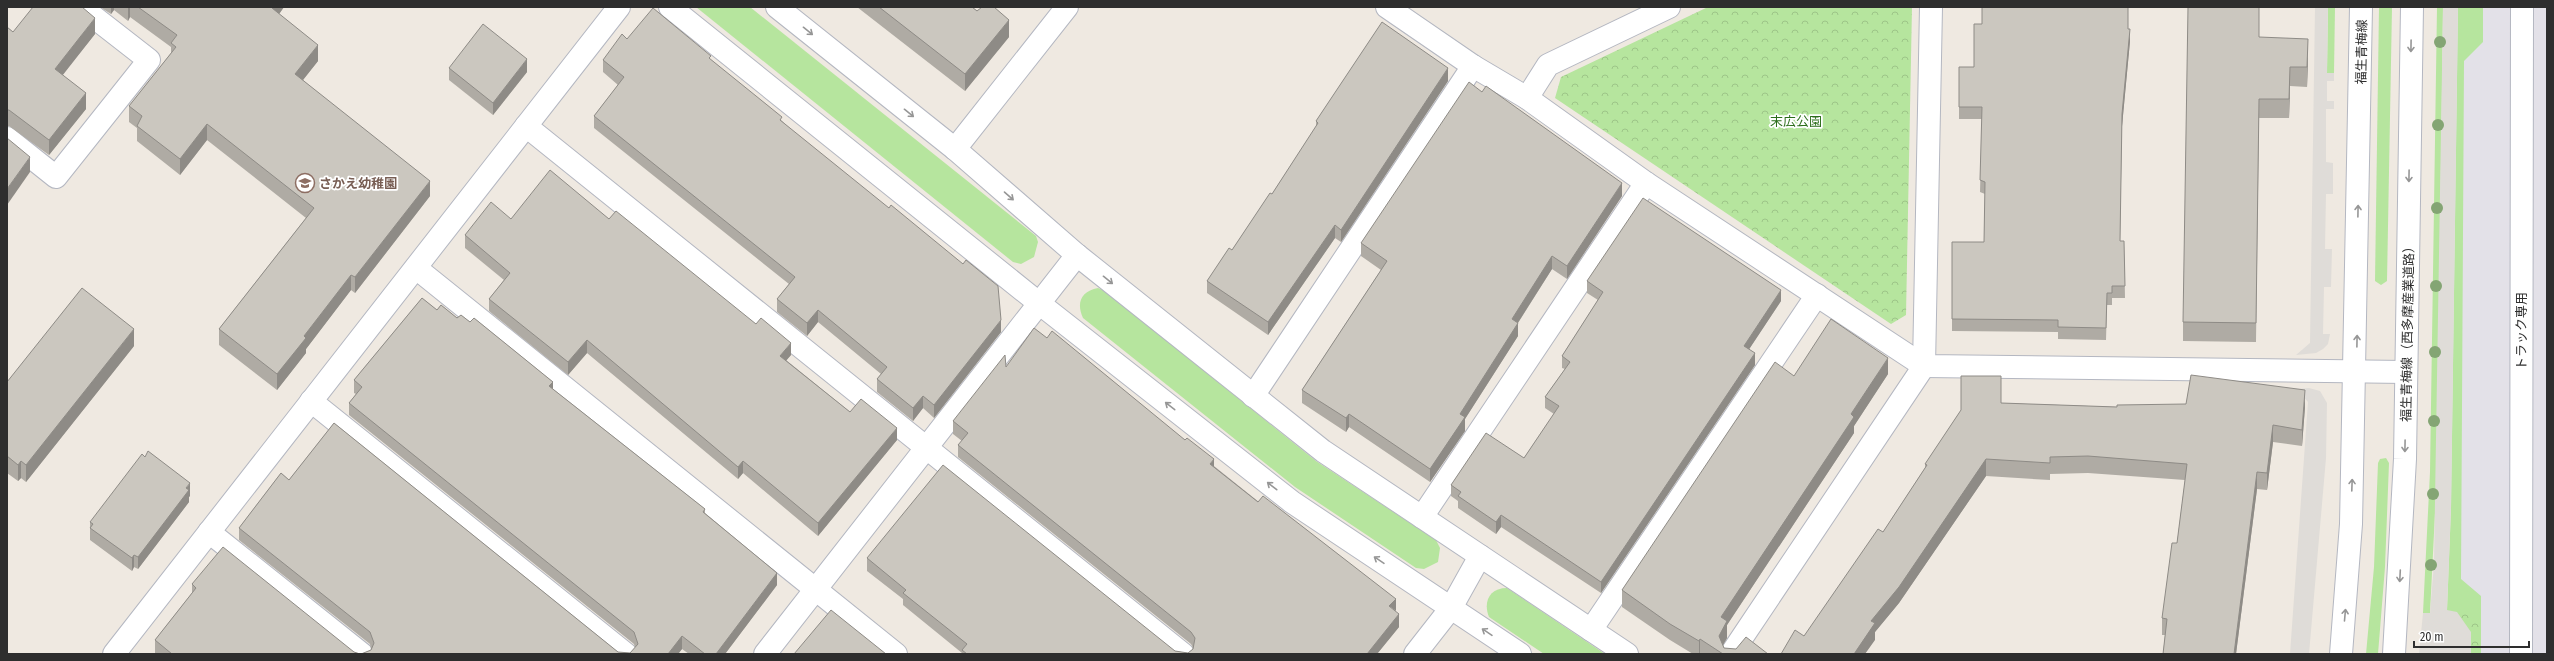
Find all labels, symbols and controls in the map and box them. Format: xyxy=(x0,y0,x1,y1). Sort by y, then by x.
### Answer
street label: 福生青梅線 xyxy=(2353,19,2370,85)
one-way arrow xyxy=(802,27,813,36)
one-way arrow xyxy=(2407,39,2415,52)
one-way arrow xyxy=(904,108,915,117)
park label: 末広公園 xyxy=(1770,114,1822,129)
one-way arrow xyxy=(2405,169,2413,182)
school or university icon: さかえ幼稚園 xyxy=(294,172,316,194)
place label: さかえ幼稚園 xyxy=(319,176,397,191)
one-way arrow xyxy=(1004,191,1014,201)
one-way arrow xyxy=(2354,205,2362,218)
street label: 福生青梅線（西多摩産業道路） xyxy=(2398,240,2417,422)
one-way arrow xyxy=(1103,276,1114,284)
street label: トラック専用 xyxy=(2514,292,2529,370)
one-way arrow xyxy=(2353,335,2360,348)
one-way arrow xyxy=(1164,402,1175,411)
one-way arrow xyxy=(2401,439,2409,452)
one-way arrow xyxy=(2349,479,2356,492)
one-way arrow xyxy=(1267,482,1278,491)
one-way arrow xyxy=(1374,556,1385,564)
one-way arrow xyxy=(2396,569,2403,582)
one-way arrow xyxy=(2341,609,2349,622)
scale bar xyxy=(2414,623,2529,649)
one-way arrow xyxy=(1482,628,1493,636)
text: 20 m xyxy=(2420,630,2444,644)

